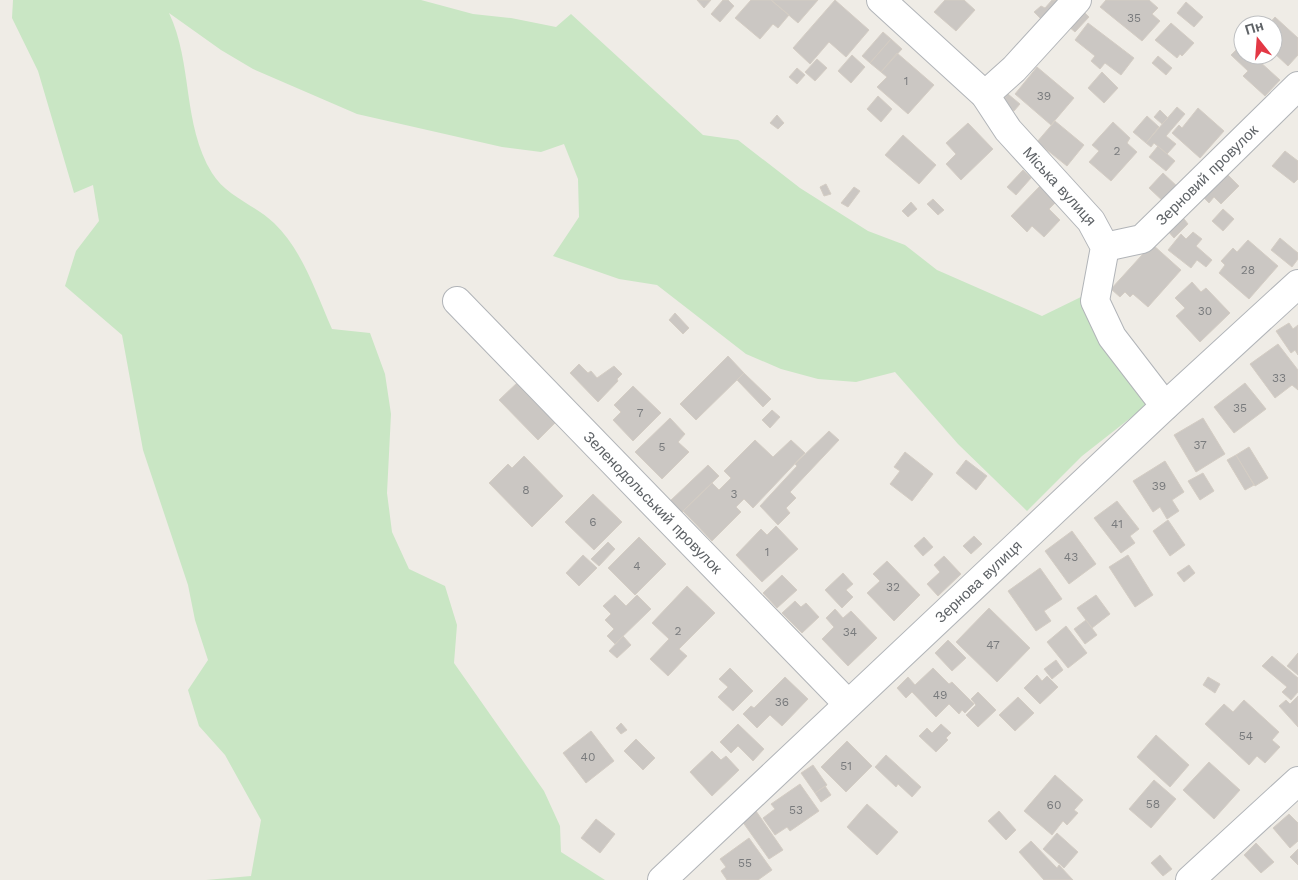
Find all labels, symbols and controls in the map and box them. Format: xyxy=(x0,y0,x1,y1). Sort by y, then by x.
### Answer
house number: 35 xyxy=(1127,11,1141,25)
north arrow xyxy=(1233,15,1283,65)
text: Пн xyxy=(1243,17,1265,38)
house number: 1 xyxy=(904,74,908,88)
house number: 39 xyxy=(1037,89,1051,103)
street label: Зерновий провулок xyxy=(1152,121,1262,229)
street label: Міська вулиця xyxy=(1019,143,1100,229)
house number: 2 xyxy=(1114,144,1121,158)
house number: 28 xyxy=(1241,263,1255,277)
house number: 30 xyxy=(1198,304,1212,318)
house number: 33 xyxy=(1272,371,1286,385)
house number: 35 xyxy=(1233,401,1247,415)
house number: 7 xyxy=(637,406,644,420)
street label: Зеленодольський провулок xyxy=(580,428,726,578)
house number: 37 xyxy=(1193,438,1207,452)
house number: 5 xyxy=(659,440,666,454)
house number: 39 xyxy=(1152,479,1166,493)
house number: 8 xyxy=(522,483,530,497)
house number: 3 xyxy=(731,487,738,501)
house number: 6 xyxy=(589,515,597,529)
house number: 41 xyxy=(1111,517,1123,531)
street label: Зернова вулиця xyxy=(932,537,1026,627)
house number: 1 xyxy=(765,545,769,559)
house number: 43 xyxy=(1064,550,1078,564)
house number: 4 xyxy=(633,559,641,573)
house number: 32 xyxy=(886,580,900,594)
house number: 2 xyxy=(675,624,682,638)
house number: 34 xyxy=(843,625,857,639)
house number: 47 xyxy=(986,638,1000,652)
house number: 49 xyxy=(933,688,947,702)
house number: 36 xyxy=(775,695,789,709)
house number: 54 xyxy=(1239,729,1253,743)
house number: 40 xyxy=(581,750,595,764)
house number: 51 xyxy=(840,759,852,773)
house number: 58 xyxy=(1146,797,1160,811)
house number: 60 xyxy=(1047,798,1061,812)
house number: 53 xyxy=(789,803,803,817)
house number: 55 xyxy=(738,856,752,870)

